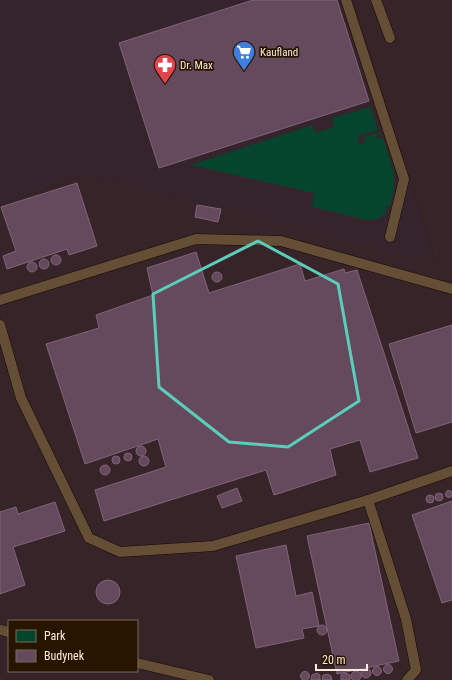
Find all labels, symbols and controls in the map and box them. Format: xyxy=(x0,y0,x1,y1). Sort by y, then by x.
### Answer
supermarket icon: Kaufland xyxy=(231,39,257,72)
place label: Kaufland xyxy=(260,46,298,59)
pharmacy icon: Dr. Max xyxy=(152,52,178,85)
place label: Dr. Max xyxy=(180,59,213,72)
legend xyxy=(8,620,138,672)
text: Park xyxy=(44,629,66,643)
scale bar xyxy=(316,646,367,672)
text: Budynek xyxy=(44,649,85,663)
text: 20 m xyxy=(322,653,346,667)

